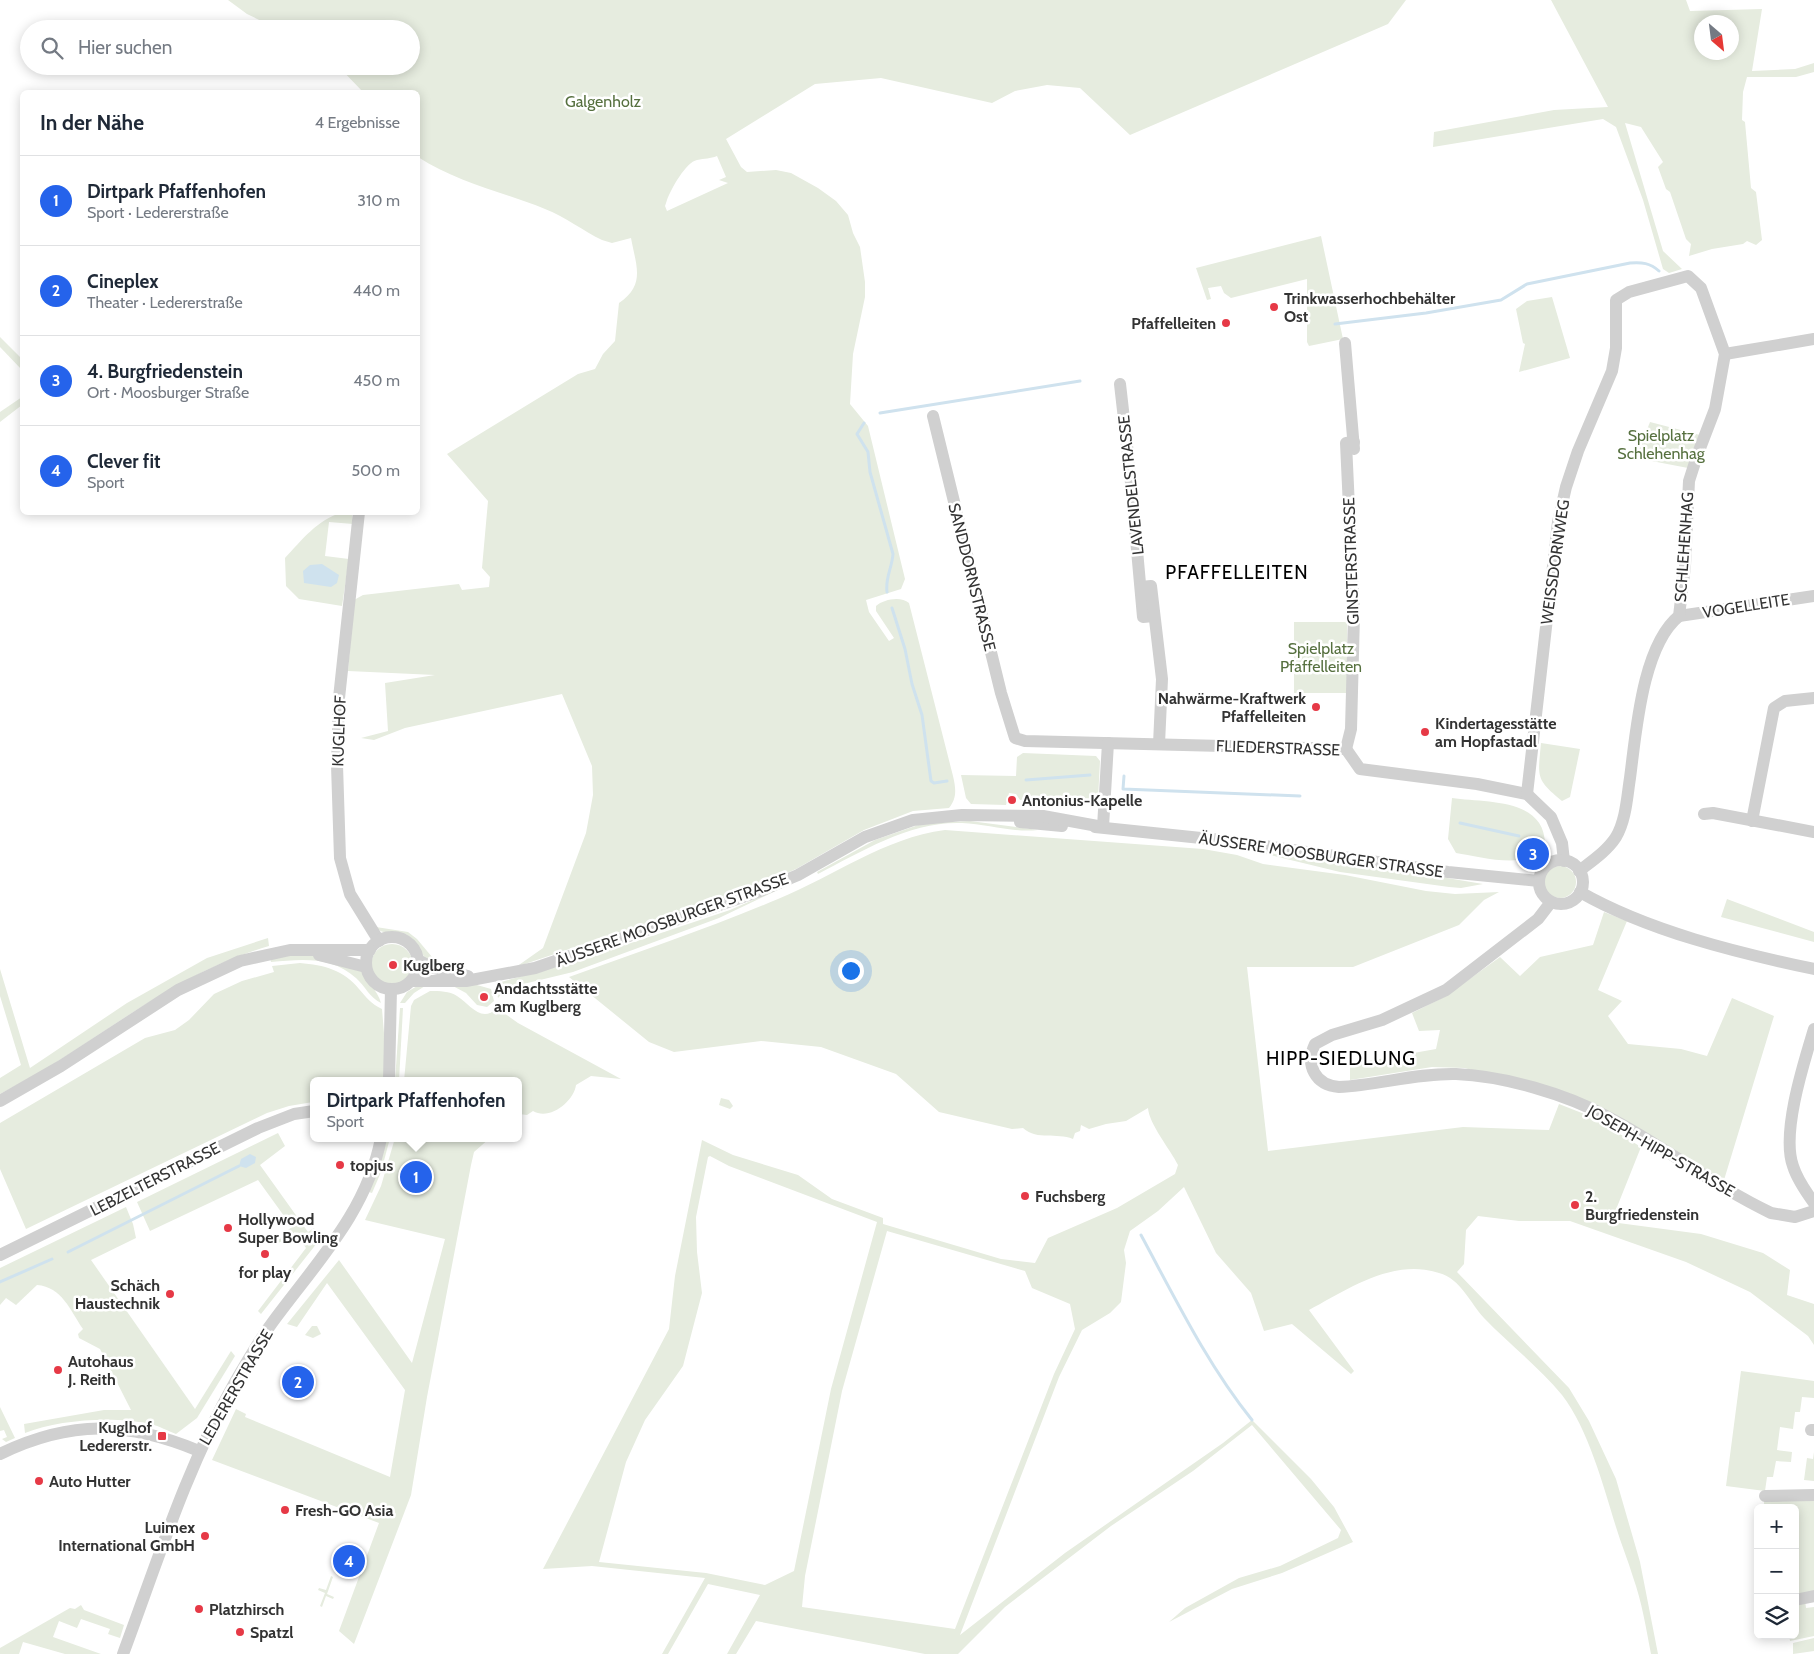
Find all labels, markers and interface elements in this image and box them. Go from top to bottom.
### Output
north arrow [1694,15,1739,60]
search box [20,20,420,75]
icon: search [38,34,66,62]
text: Hier suchen [78,36,172,59]
park label: Galgenholz [565,92,642,111]
text: In der Nähe [40,110,144,135]
text: 4 Ergebnisse [315,113,400,132]
text: Dirtpark Pfaffenhofen [87,180,266,203]
text: 1 [53,191,59,210]
text: 310 m [357,191,400,210]
text: Sport · Ledererstraße [87,203,229,222]
text: Cineplex [87,270,159,293]
text: 2 [52,281,60,300]
text: 440 m [353,281,400,300]
place label: Trinkwasserhochbehälter Ost [1284,289,1456,326]
text: Theater · Ledererstraße [87,293,243,312]
marker: Trinkwasserhochbehälter Ost [1268,301,1280,313]
place label: Pfaffelleiten [1131,314,1216,333]
marker: Pfaffelleiten [1220,317,1232,329]
text: 4. Burgfriedenstein [87,360,243,383]
text: 3 [52,371,60,390]
text: 450 m [353,371,400,390]
text: Ort · Moosburger Straße [87,383,249,402]
street label: LAVENDELSTRASSE [1114,414,1148,556]
park label: Spielplatz Schlehenhag [1617,426,1706,463]
text: Clever fit [87,450,161,473]
text: 4 [51,461,61,480]
text: 500 m [351,461,400,480]
text: Sport [87,473,124,492]
street label: SCHLEHENHAG [1671,491,1697,603]
street label: GINSTERSTRASSE [1339,497,1363,625]
street label: WEISSDORNWEG [1537,498,1573,626]
street label: SANDDORNSTRASSE [944,501,1000,653]
district label: PFAFFELLEITEN [1165,561,1309,584]
street label: VOGELLEITE [1701,590,1791,622]
park label: Spielplatz Pfaffelleiten [1280,639,1362,676]
place label: Nahwärme-Kraftwerk Pfaffelleiten [1158,689,1306,726]
street label: KUGLHOF [328,694,350,767]
marker: Nahwärme-Kraftwerk Pfaffelleiten [1310,701,1322,713]
place label: Kindertagesstätte am Hopfastadl [1435,714,1557,751]
marker: Kindertagesstätte am Hopfastadl [1419,726,1431,738]
street label: FLIEDERSTRASSE [1216,736,1341,760]
place label: Antonius-Kapelle [1022,791,1142,810]
marker: Antonius-Kapelle [1006,794,1018,806]
street label: ÄUSSERE MOOSBURGER STRASSE [1198,828,1444,882]
pin: 3 [1517,835,1549,873]
street label: ÄUSSERE MOOSBURGER STRASSE [553,869,791,971]
place label: Kuglberg [403,956,464,975]
your location [838,958,864,984]
marker: Kuglberg [387,959,399,971]
place label: Andachtsstätte am Kuglberg [494,979,598,1016]
marker: Andachtsstätte am Kuglberg [478,991,490,1003]
district label: HIPP-SIEDLUNG [1266,1047,1416,1070]
popup [310,1077,522,1142]
text: Dirtpark Pfaffenhofen [327,1089,505,1112]
street label: JOSEPH-HIPP-STRASSE [1583,1101,1738,1201]
text: Sport [327,1112,364,1131]
street label: LEBZELTERSTRASSE [87,1138,223,1220]
place label: topjus [350,1156,393,1175]
pin: 1 [400,1158,432,1196]
marker: topjus [334,1159,346,1171]
place label: Fuchsberg [1035,1187,1105,1206]
place label: 2. Burgfriedenstein [1585,1187,1699,1224]
marker: Fuchsberg [1019,1190,1031,1202]
marker: 2. Burgfriedenstein [1569,1199,1581,1211]
place label: Hollywood Super Bowling [238,1210,338,1247]
marker: Hollywood Super Bowling [222,1222,234,1234]
marker: for play [259,1248,271,1260]
place label: for play [239,1263,292,1282]
place label: Schäch Haustechnik [75,1276,160,1313]
marker: Schäch Haustechnik [164,1288,176,1300]
street label: LEDERERSTRASSE [195,1326,277,1448]
place label: Autohaus J. Reith [67,1352,134,1389]
pin: 2 [282,1363,314,1401]
marker: Autohaus J. Reith [52,1364,64,1376]
place label: Kuglhof Ledererstr. [79,1418,153,1455]
marker: Kuglhof Ledererstr. [156,1430,168,1442]
place label: Auto Hutter [49,1472,131,1491]
marker: Auto Hutter [33,1475,45,1487]
place label: Fresh-GO Asia [295,1501,393,1520]
marker: Fresh-GO Asia [279,1504,291,1516]
map controls [1754,1504,1799,1639]
button: + [1754,1504,1799,1549]
place label: Luimex International GmbH [58,1518,195,1555]
marker: Luimex International GmbH [199,1530,211,1542]
pin: 4 [333,1542,365,1580]
button: − [1754,1549,1799,1594]
button: layers [1754,1594,1799,1639]
place label: Platzhirsch [209,1600,284,1619]
marker: Platzhirsch [193,1603,205,1615]
place label: Spatzl [250,1623,293,1642]
marker: Spatzl [234,1626,246,1638]

